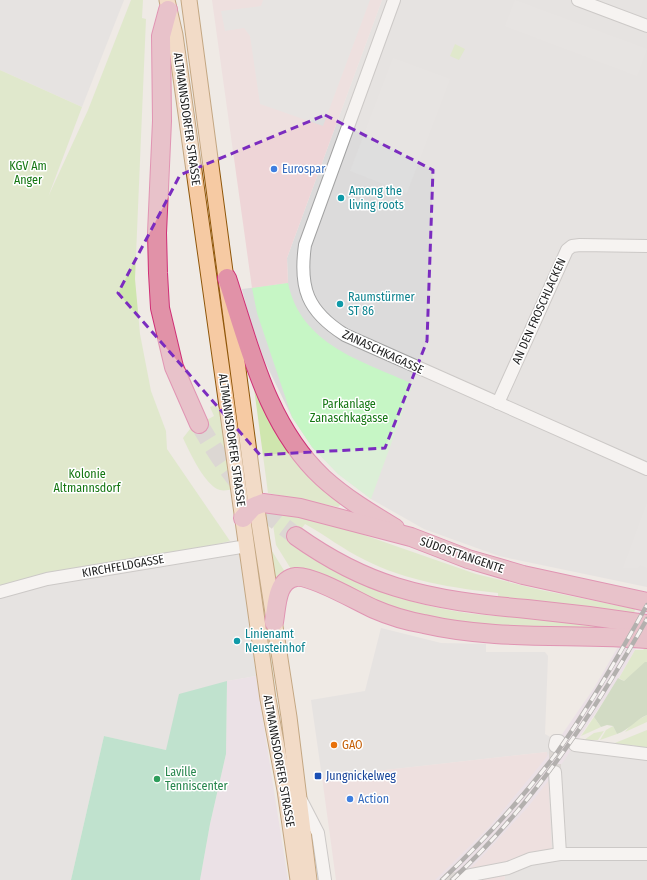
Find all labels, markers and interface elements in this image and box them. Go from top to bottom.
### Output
street label: ALTMANNSDORFER STRASSE [171,52,203,187]
park label: KGV Am Anger [9,159,47,187]
place label: Eurospar [282,162,326,176]
marker: Eurospar [269,164,279,174]
place label: Among the living roots [349,184,404,212]
marker: Among the living roots [336,193,346,203]
street label: AN DEN FROSCHLACKEN [509,256,569,366]
place label: Raumstürmer ST 86 [348,290,415,318]
marker: Raumstürmer ST 86 [335,299,345,309]
street label: ZANASCHKAGASSE [340,327,426,377]
street label: ALTMANNSDORFER STRASSE [216,373,248,508]
park label: Parkanlage Zanaschkagasse [310,397,388,425]
park label: Kolonie Altmannsdorf [54,467,122,495]
street label: SÜDOSTTANGENTE [418,532,507,576]
street label: KIRCHFELDGASSE [81,552,165,580]
place label: Linienamt Neusteinhof [245,627,306,655]
marker: Linienamt Neusteinhof [232,636,242,646]
street label: ALTMANNSDORFER STRASSE [260,694,298,829]
place label: GAO [342,738,363,752]
marker: GAO [329,740,339,750]
place label: Laville Tenniscenter [165,765,228,793]
place label: Jungnickelweg [326,769,396,783]
marker: Jungnickelweg [313,771,323,781]
marker: Laville Tenniscenter [152,774,162,784]
place label: Action [358,792,389,806]
marker: Action [345,794,355,804]

